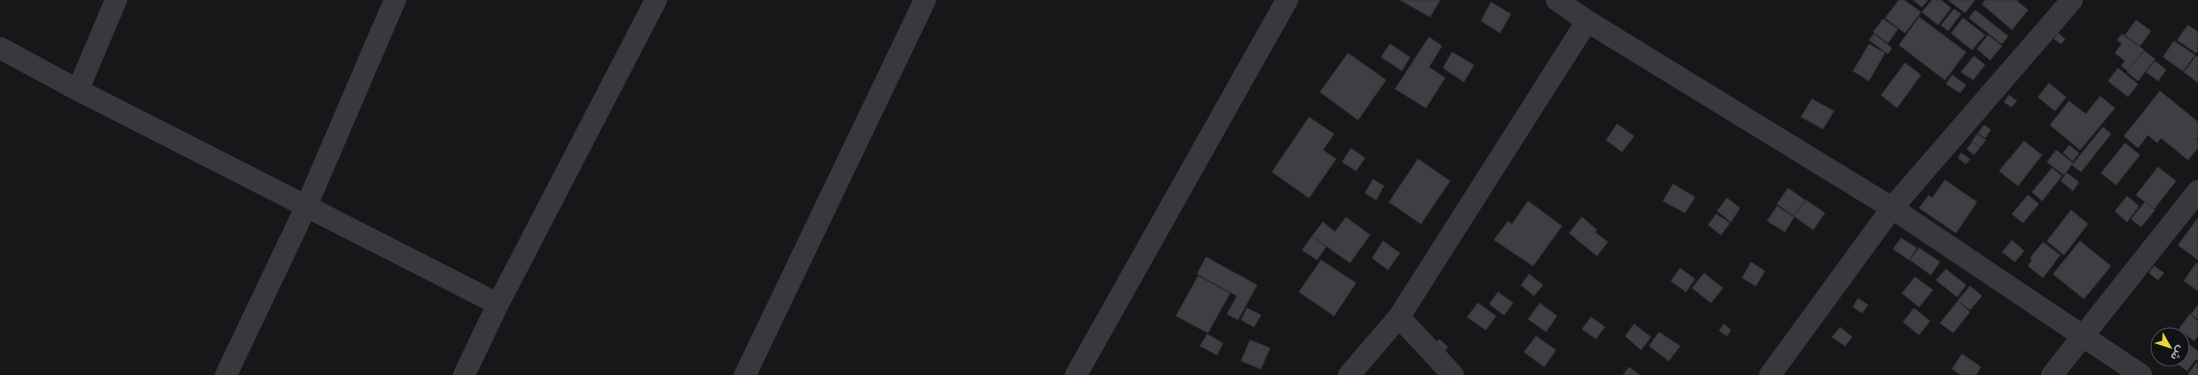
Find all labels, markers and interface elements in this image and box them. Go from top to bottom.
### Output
north arrow [2150,327,2190,367]
text: ش [2167,342,2189,364]

